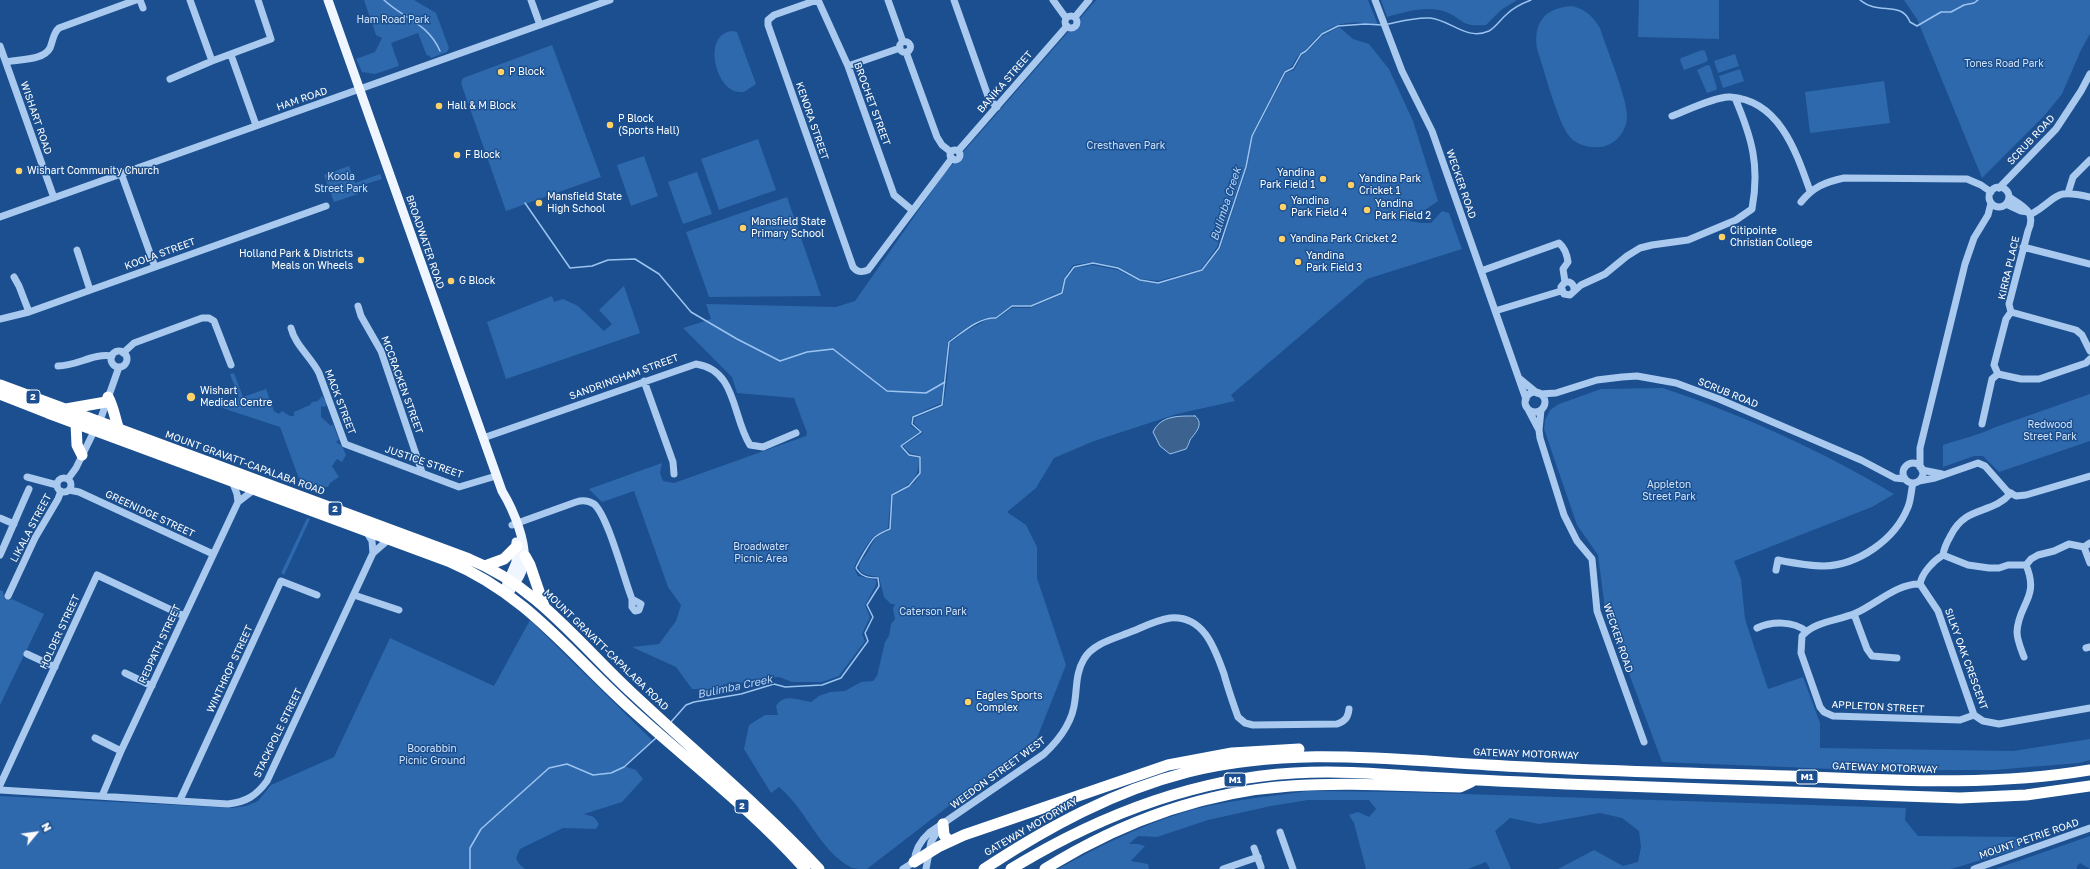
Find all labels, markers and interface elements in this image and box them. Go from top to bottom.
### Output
park label: Ham Road Park [356,14,430,26]
street label: BANIKA STREET [975,49,1035,115]
park label: Tones Road Park [1964,58,2044,70]
street label: BROCHET STREET [851,61,893,147]
place label: P Block [509,66,545,78]
marker: P Block [496,67,506,77]
street label: WISHART ROAD [18,80,54,156]
street label: KENORA STREET [793,80,831,162]
street label: HAM ROAD [275,85,329,113]
place label: Hall & M Block [447,100,516,112]
marker: Hall & M Block [434,101,444,111]
street label: SCRUB ROAD [2005,112,2057,168]
place label: P Block (Sports Hall) [618,113,680,136]
marker: P Block (Sports Hall) [605,120,615,130]
park label: Cresthaven Park [1087,140,1165,152]
street label: WECKER ROAD [1444,148,1478,220]
place label: F Block [465,149,500,161]
marker: F Block [452,150,462,160]
place label: Wishart Community Church [27,165,159,177]
marker: Wishart Community Church [14,166,24,176]
water label: Bulimba Creek [1208,166,1244,242]
place label: Yandina Park Field 1 [1260,167,1315,190]
park label: Koola Street Park [314,171,368,194]
place label: Yandina Park Cricket 1 [1359,173,1421,196]
marker: Yandina Park Field 1 [1318,174,1328,184]
marker: Yandina Park Cricket 1 [1346,180,1356,190]
place label: Mansfield State High School [547,191,622,214]
street label: BROADWATER ROAD [403,193,447,291]
place label: Yandina Park Field 4 [1291,195,1347,218]
marker: Mansfield State High School [534,198,544,208]
place label: Yandina Park Field 2 [1375,198,1431,222]
marker: Yandina Park Field 4 [1278,202,1288,212]
marker: Yandina Park Field 2 [1362,205,1372,215]
place label: Mansfield State Primary School [751,216,826,240]
marker: Mansfield State Primary School [738,223,748,233]
place label: Citipointe Christian College [1730,225,1813,248]
marker: Citipointe Christian College [1717,232,1727,242]
place label: Yandina Park Cricket 2 [1290,233,1397,245]
marker: Yandina Park Cricket 2 [1277,234,1287,244]
street label: KIRRA PLACE [1996,235,2022,301]
street label: KOOLA STREET [123,236,197,272]
place label: Holland Park & Districts Meals on Wheels [239,248,353,272]
place label: Yandina Park Field 3 [1306,250,1362,274]
marker: Holland Park & Districts Meals on Wheels [356,255,366,265]
marker: Yandina Park Field 3 [1293,257,1303,267]
place label: G Block [459,275,495,287]
marker: G Block [446,276,456,286]
street label: MCCRACKEN STREET [379,334,425,436]
street label: SANDRINGHAM STREET [568,352,680,402]
street label: MACK STREET [322,368,358,436]
street label: SCRUB ROAD [1696,375,1760,411]
place label: Wishart Medical Centre [200,385,272,408]
road number: 2 [26,390,40,404]
marker: Wishart Medical Centre [185,391,197,403]
park label: Redwood Street Park [2023,419,2077,442]
street label: MOUNT GRAVATT-CAPALABA ROAD [163,428,327,498]
street label: JUSTICE STREET [383,443,465,481]
park label: Appleton Street Park [1642,479,1696,502]
street label: GREENIDGE STREET [103,488,197,540]
street label: LIKALA STREET [8,492,54,564]
road number: 2 [328,502,342,516]
park label: Broadwater Picnic Area [733,541,789,564]
street label: MOUNT GRAVATT-CAPALABA ROAD [541,587,671,713]
street label: HOLDER STREET [37,593,83,671]
street label: WECKER ROAD [1601,602,1635,674]
street label: REDPATH STREET [136,603,184,685]
park label: Caterson Park [899,606,967,618]
street label: SILKY OAK CRESCENT [1942,607,1990,711]
street label: WINTHROP STREET [204,623,256,715]
water label: Bulimba Creek [696,673,774,701]
street label: STACKPOLE STREET [251,686,305,780]
place label: Eagles Sports Complex [976,690,1042,714]
marker: Eagles Sports Complex [963,697,973,707]
street label: APPLETON STREET [1831,699,1925,715]
street label: WEEDON STREET WEST [948,734,1048,812]
park label: Boorabbin Picnic Ground [399,743,465,766]
street label: GATEWAY MOTORWAY [1473,746,1579,762]
street label: GATEWAY MOTORWAY [1832,760,1938,776]
road number: M1 [1796,770,1818,784]
road number: M1 [1224,773,1246,787]
street label: GATEWAY MOTORWAY [982,795,1080,859]
road number: 2 [735,799,749,813]
north arrow [16,813,56,853]
street label: MOUNT PETRIE ROAD [1978,816,2080,862]
text: N [39,820,55,834]

